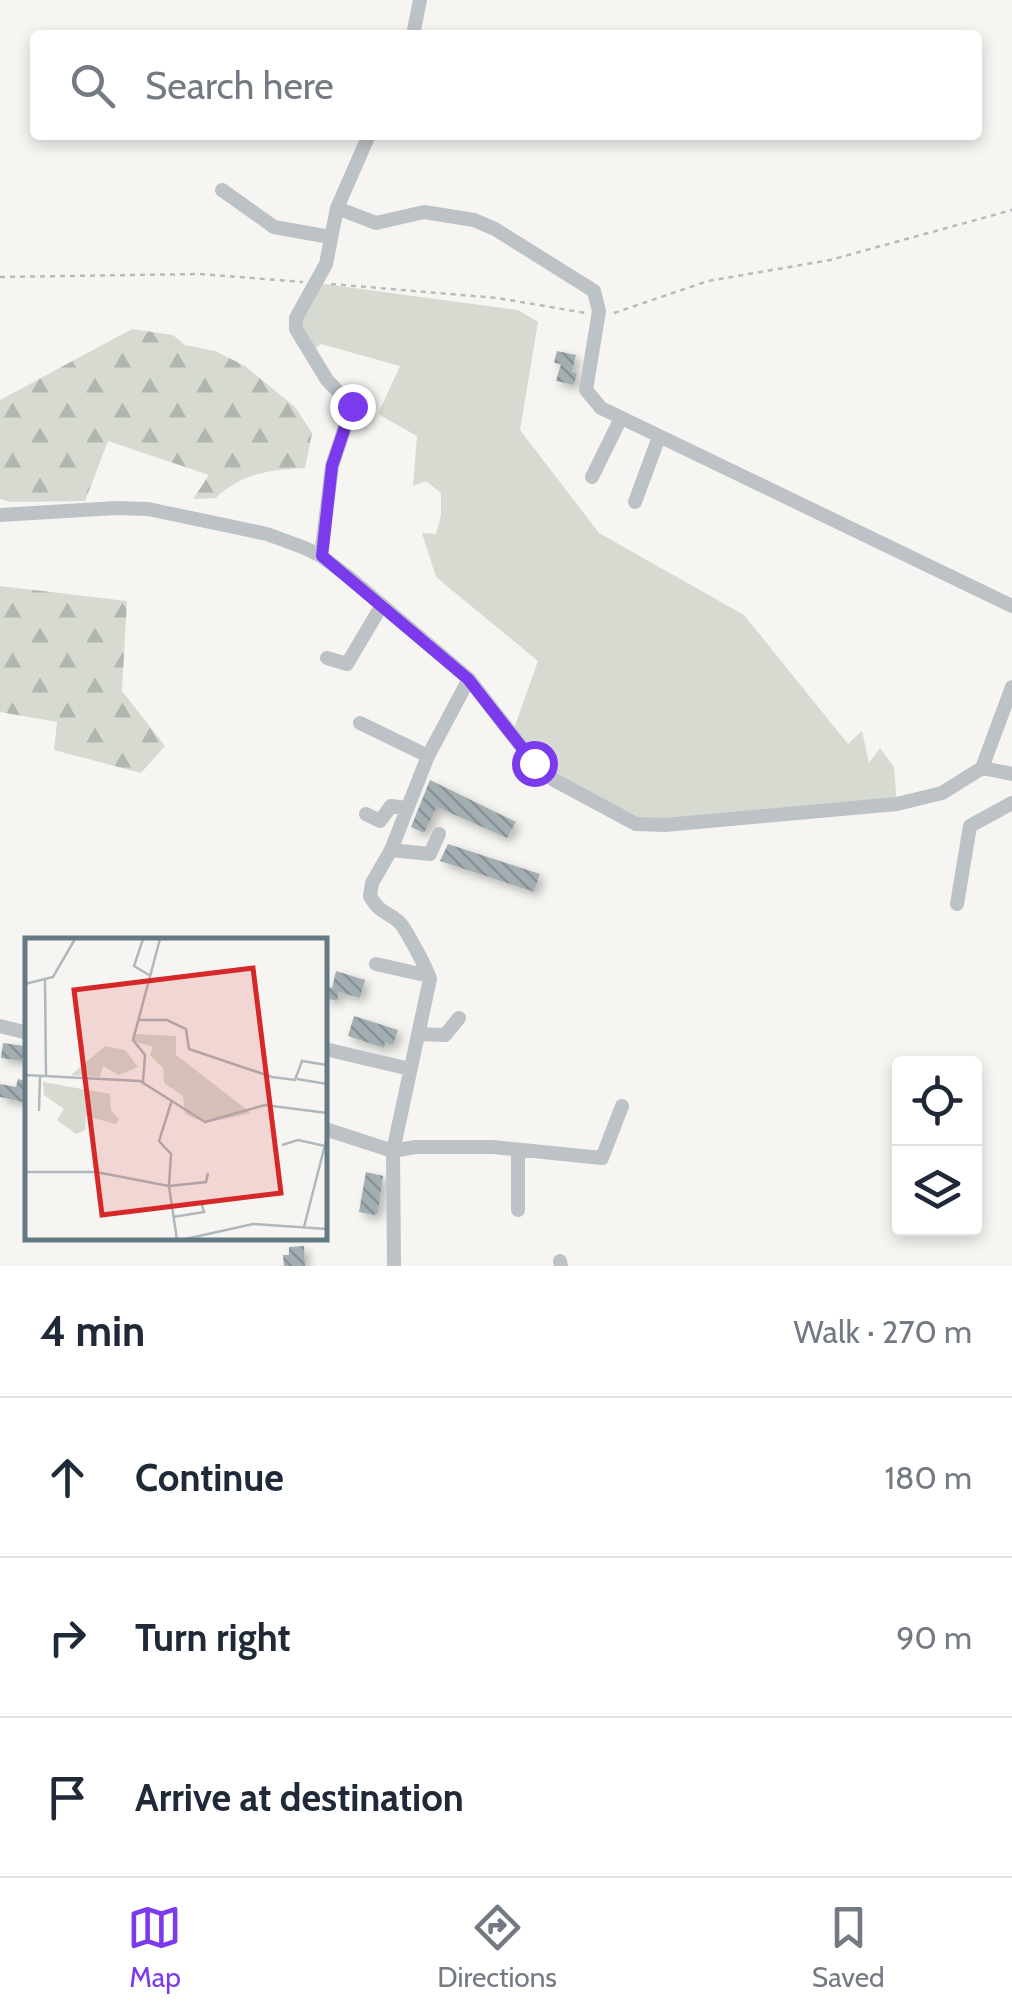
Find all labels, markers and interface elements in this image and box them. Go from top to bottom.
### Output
search box [30,30,982,140]
icon: search [65,58,120,113]
text: Search here [145,62,334,109]
route end [330,384,376,430]
route start [512,741,558,787]
inset map [25,938,328,1241]
map controls [892,1056,982,1236]
button: locate [892,1056,982,1146]
button: layers [892,1146,982,1236]
text: 4 min [40,1305,145,1357]
text: Walk · 270 m [794,1312,972,1351]
icon: ahead [40,1450,95,1505]
text: Continue [135,1454,284,1501]
text: 180 m [885,1458,972,1497]
icon: right [40,1610,95,1665]
text: Turn right [135,1614,291,1661]
text: 90 m [896,1618,972,1657]
icon: arrive [40,1770,95,1825]
text: Arrive at destination [135,1774,464,1821]
tab: Map [127,1900,182,1994]
tab: Directions [437,1900,557,1994]
tab: Saved [812,1900,885,1994]

